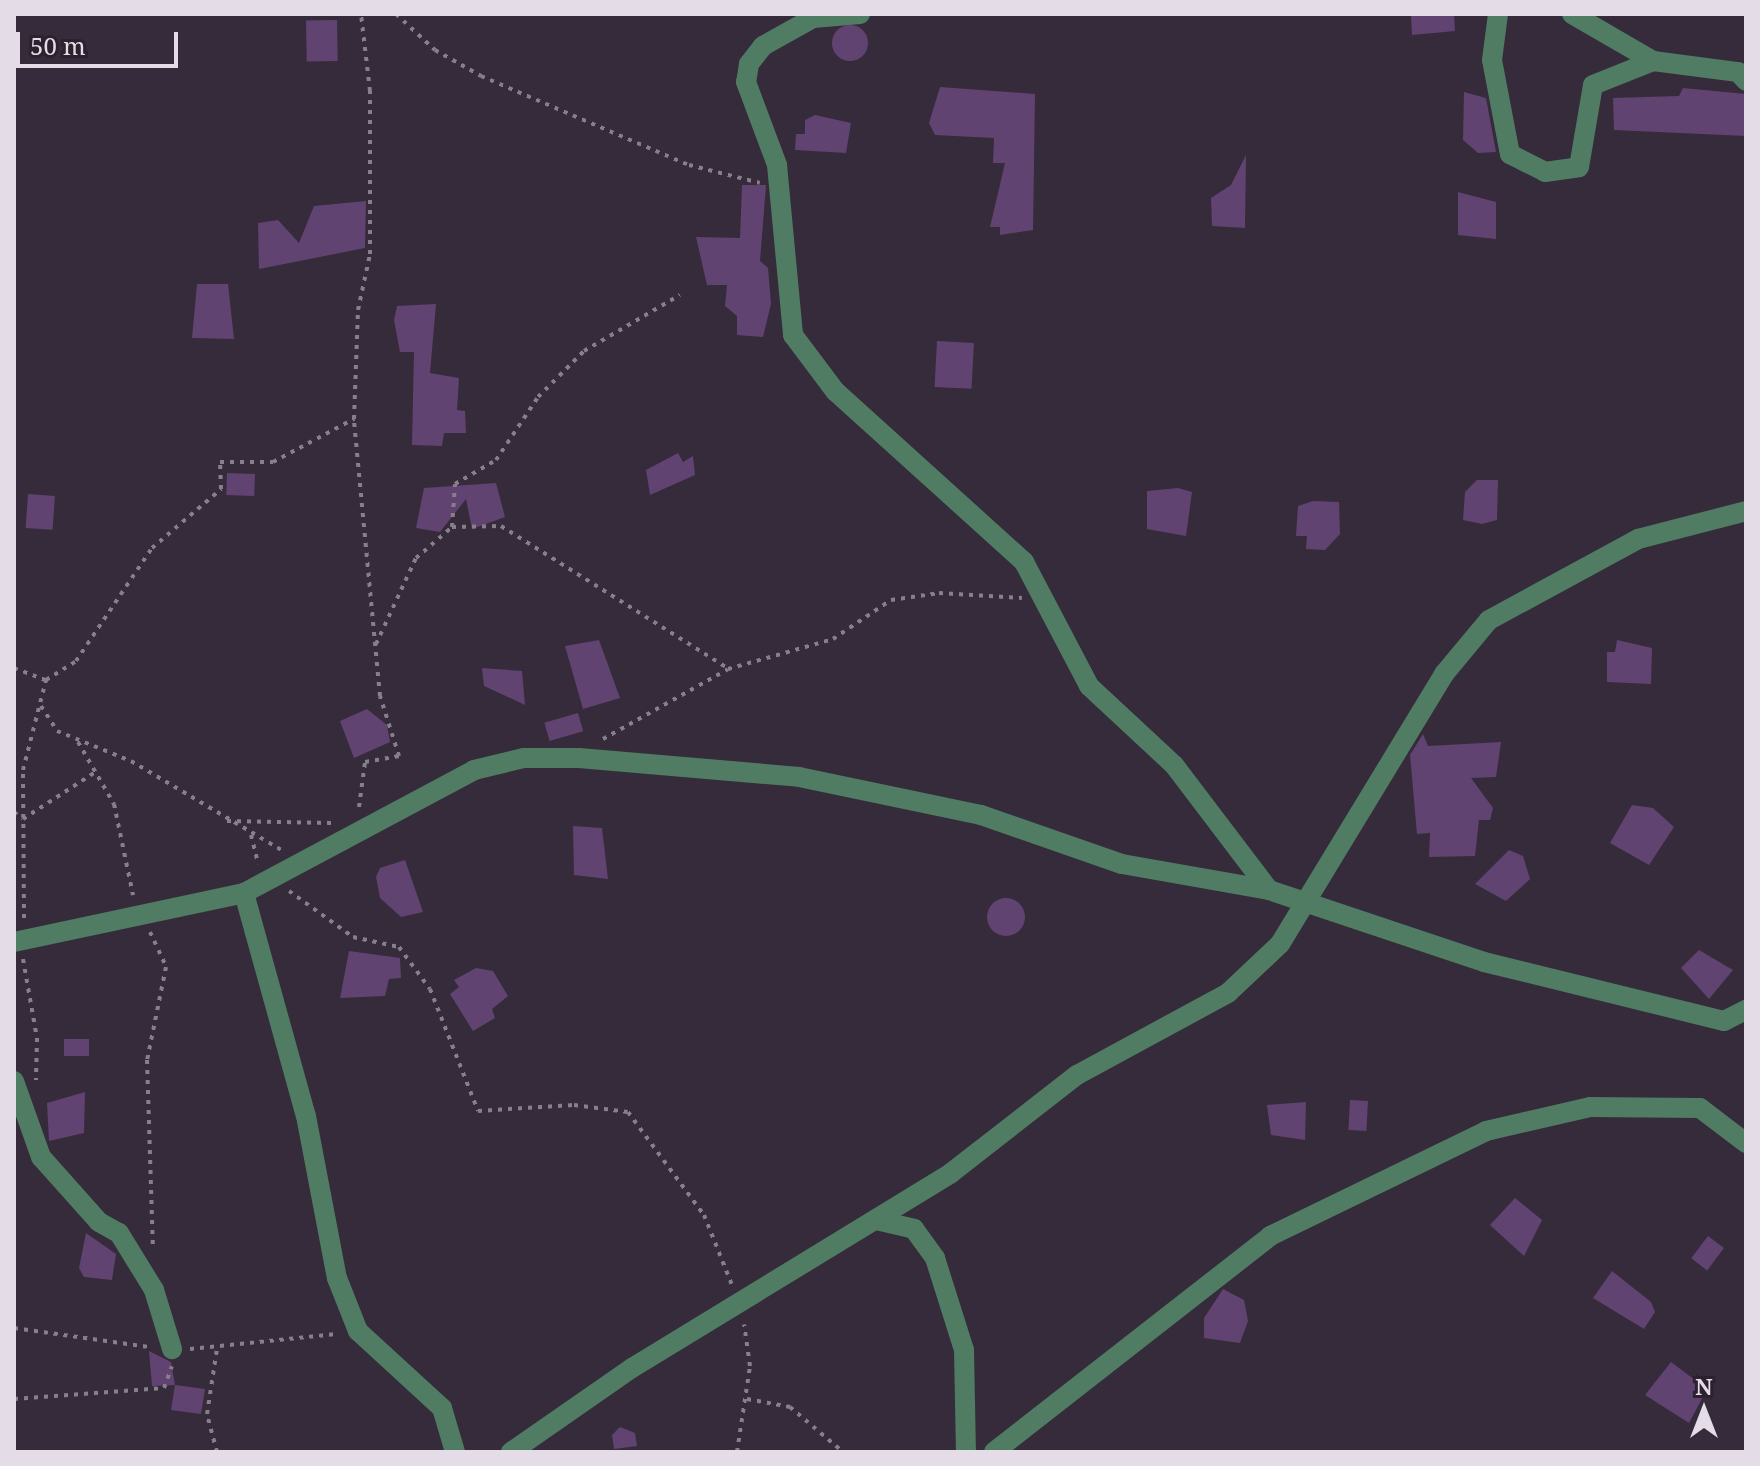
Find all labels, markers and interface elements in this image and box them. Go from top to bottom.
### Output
scale bar [20,16,182,66]
text: 50 m [30,29,86,62]
north arrow [1664,1370,1744,1450]
text: N [1695,1371,1713,1401]

